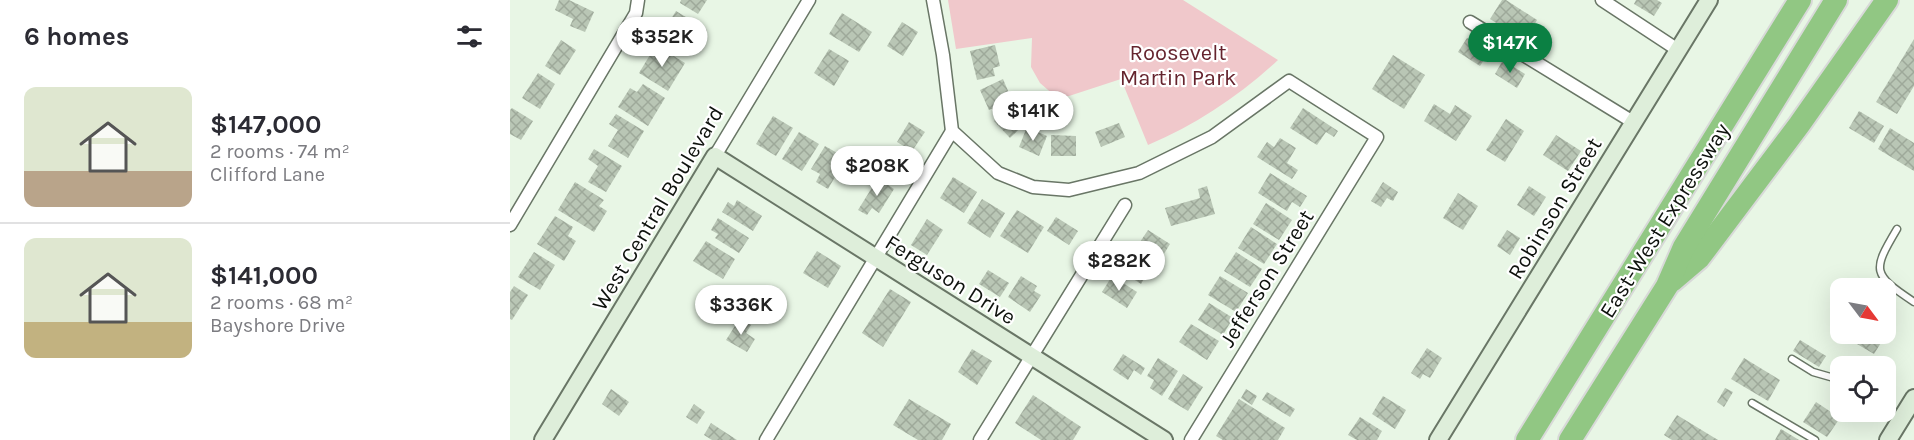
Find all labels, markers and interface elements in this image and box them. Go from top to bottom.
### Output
pin: $352K [620,17,704,68]
icon: filters [453,20,486,53]
text: 6 homes [24,21,129,52]
pin: $147K [1468,23,1552,74]
text: $352K [630,25,694,48]
text: $147K [1482,31,1538,54]
park label: Roosevelt Martin Park [1120,40,1236,91]
pin: $141K [991,91,1075,142]
text: $141K [1006,99,1060,122]
street label: West Central Boulevard [587,102,729,315]
text: $147,000 [210,109,322,140]
icon: home [72,111,144,183]
street label: East-West Expressway [1594,118,1735,323]
street label: Robinson Street [1502,133,1607,284]
text: 2 rooms · 74 m² [210,140,350,163]
pin: $208K [835,146,919,197]
text: $208K [845,154,909,177]
text: Clifford Lane [210,163,325,186]
street label: Jefferson Street [1214,205,1319,352]
street label: Ferguson Drive [880,229,1021,330]
pin: $282K [1077,241,1161,292]
text: $282K [1087,249,1151,272]
text: $141,000 [210,260,318,291]
icon: home [72,262,144,334]
north arrow [1830,278,1896,344]
map controls [1830,278,1896,422]
pin: $336K [699,285,783,336]
text: 2 rooms · 68 m² [210,291,353,314]
text: $336K [709,293,773,316]
text: Bayshore Drive [210,314,345,337]
button: locate [1830,356,1896,422]

